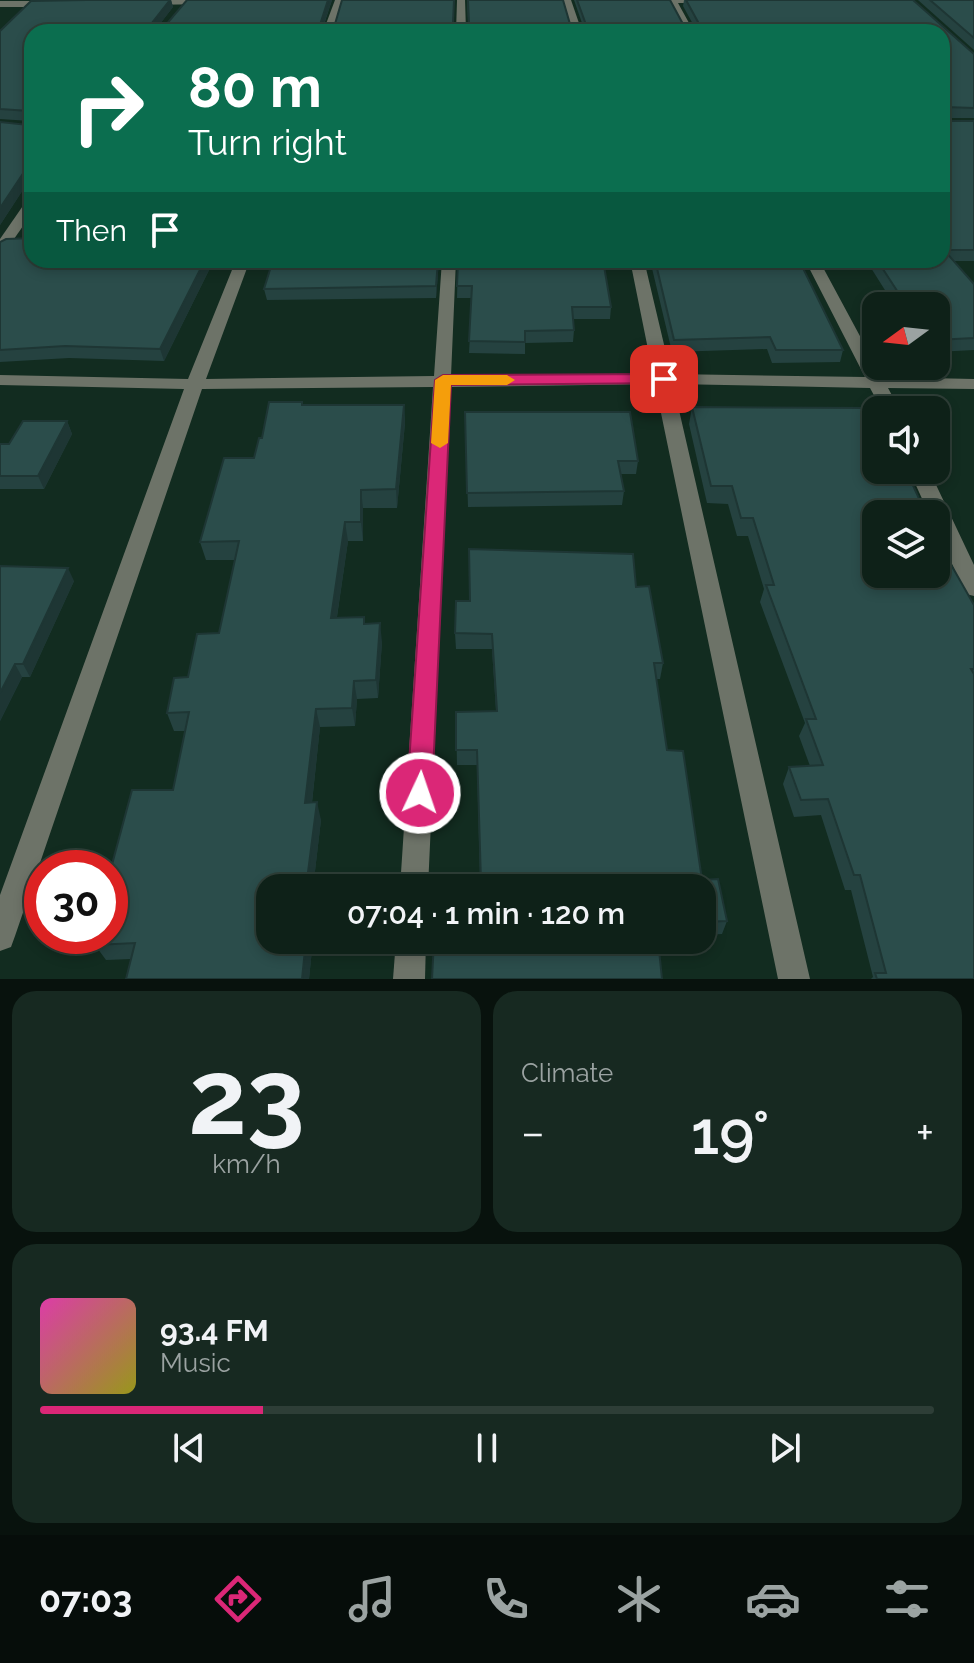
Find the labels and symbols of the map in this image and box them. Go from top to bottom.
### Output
north arrow [862,292,950,380]
pin [630,345,698,413]
position arrow [378,751,462,835]
speed limit sign: 30 [24,850,128,954]

